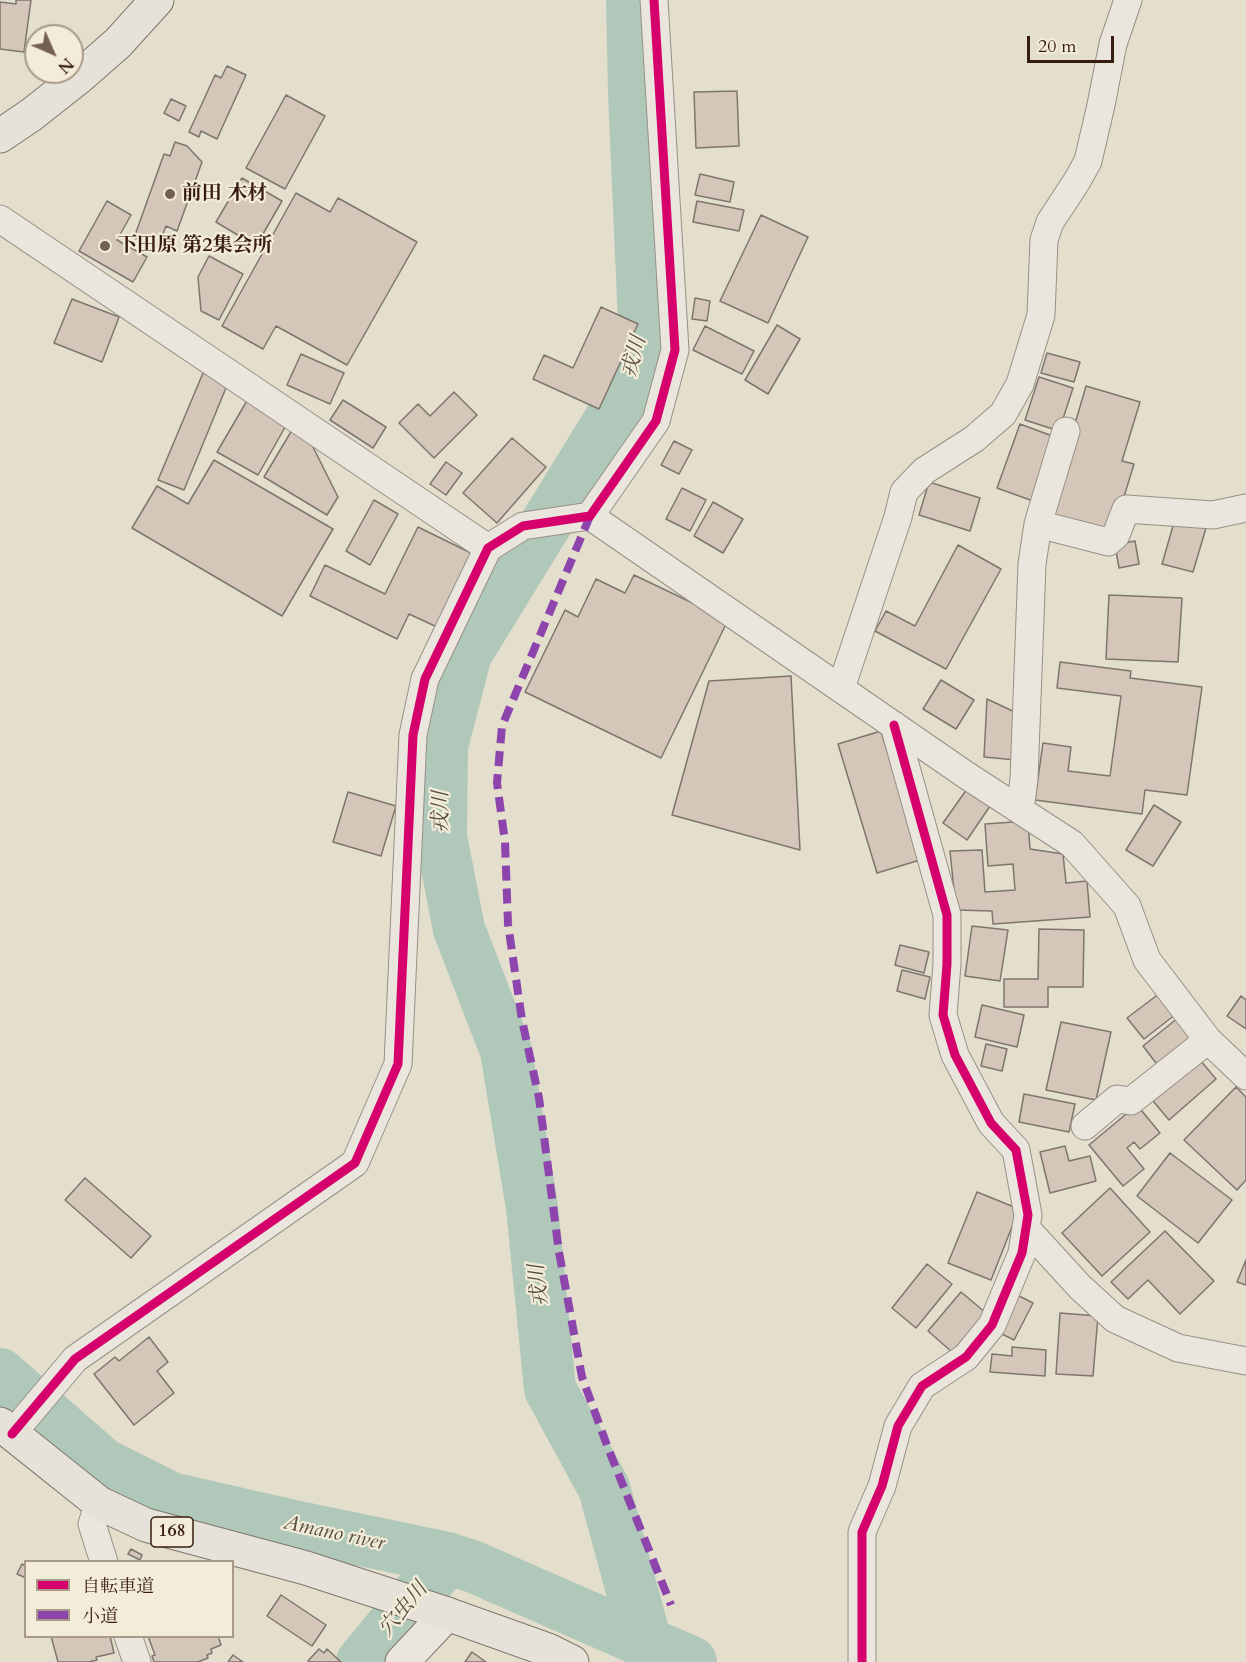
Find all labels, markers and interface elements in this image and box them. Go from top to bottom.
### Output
north arrow [24,24,84,84]
scale bar [1030,24,1117,62]
text: 20 m [1038,34,1077,59]
text: N [53,53,78,78]
place label: 前田 木材 [182,182,267,206]
marker: 前田 木材 [163,187,177,201]
place label: 下田原 第2集会所 [117,234,273,258]
marker: 下田原 第2集会所 [98,239,112,253]
water label: 戎川 [617,333,653,381]
water label: 戎川 [429,791,455,833]
water label: 戎川 [525,1263,555,1307]
water label: Amano river [281,1511,387,1557]
road number: 168 [151,1517,193,1547]
legend [24,1560,234,1638]
text: 自転車道 [82,1574,154,1599]
water label: 穴虫川 [374,1578,434,1642]
text: 小道 [82,1604,118,1629]

